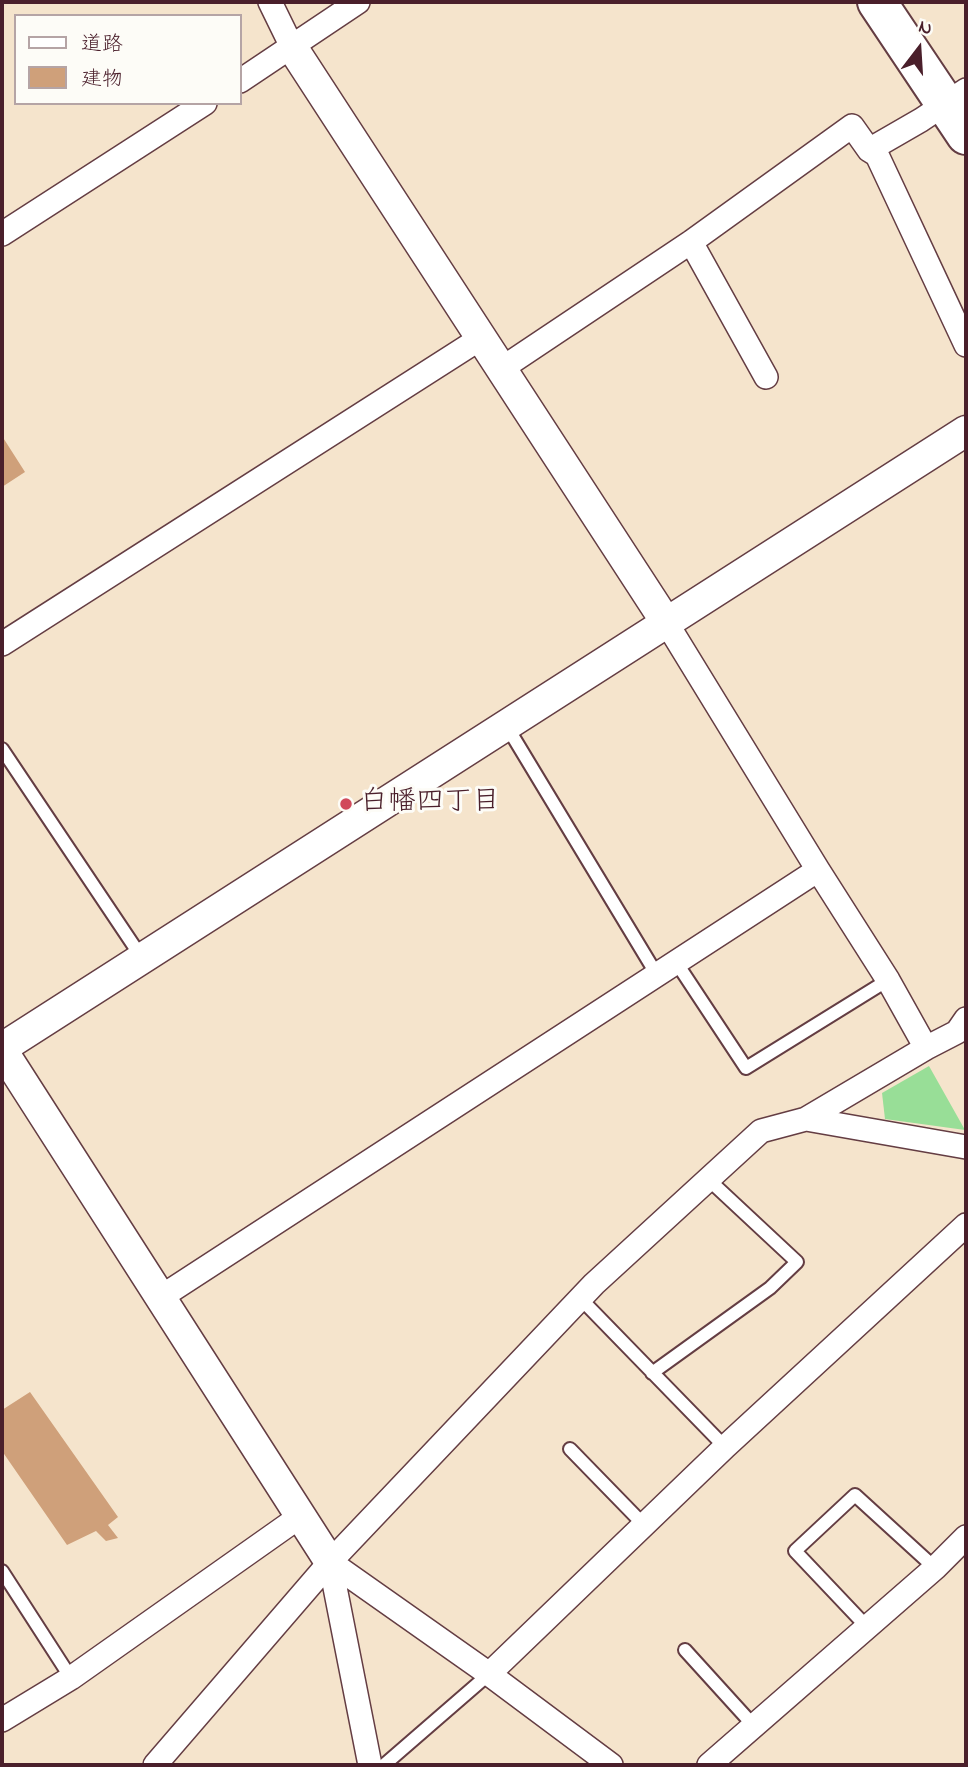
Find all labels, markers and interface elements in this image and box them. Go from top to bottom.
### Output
legend [14,14,242,105]
north arrow [884,14,954,84]
text: N [915,14,935,43]
text: 道路 [81,30,123,60]
text: 建物 [81,65,123,95]
place label: 白幡四丁目 [360,787,500,821]
marker: 白幡四丁目 [338,796,354,812]

